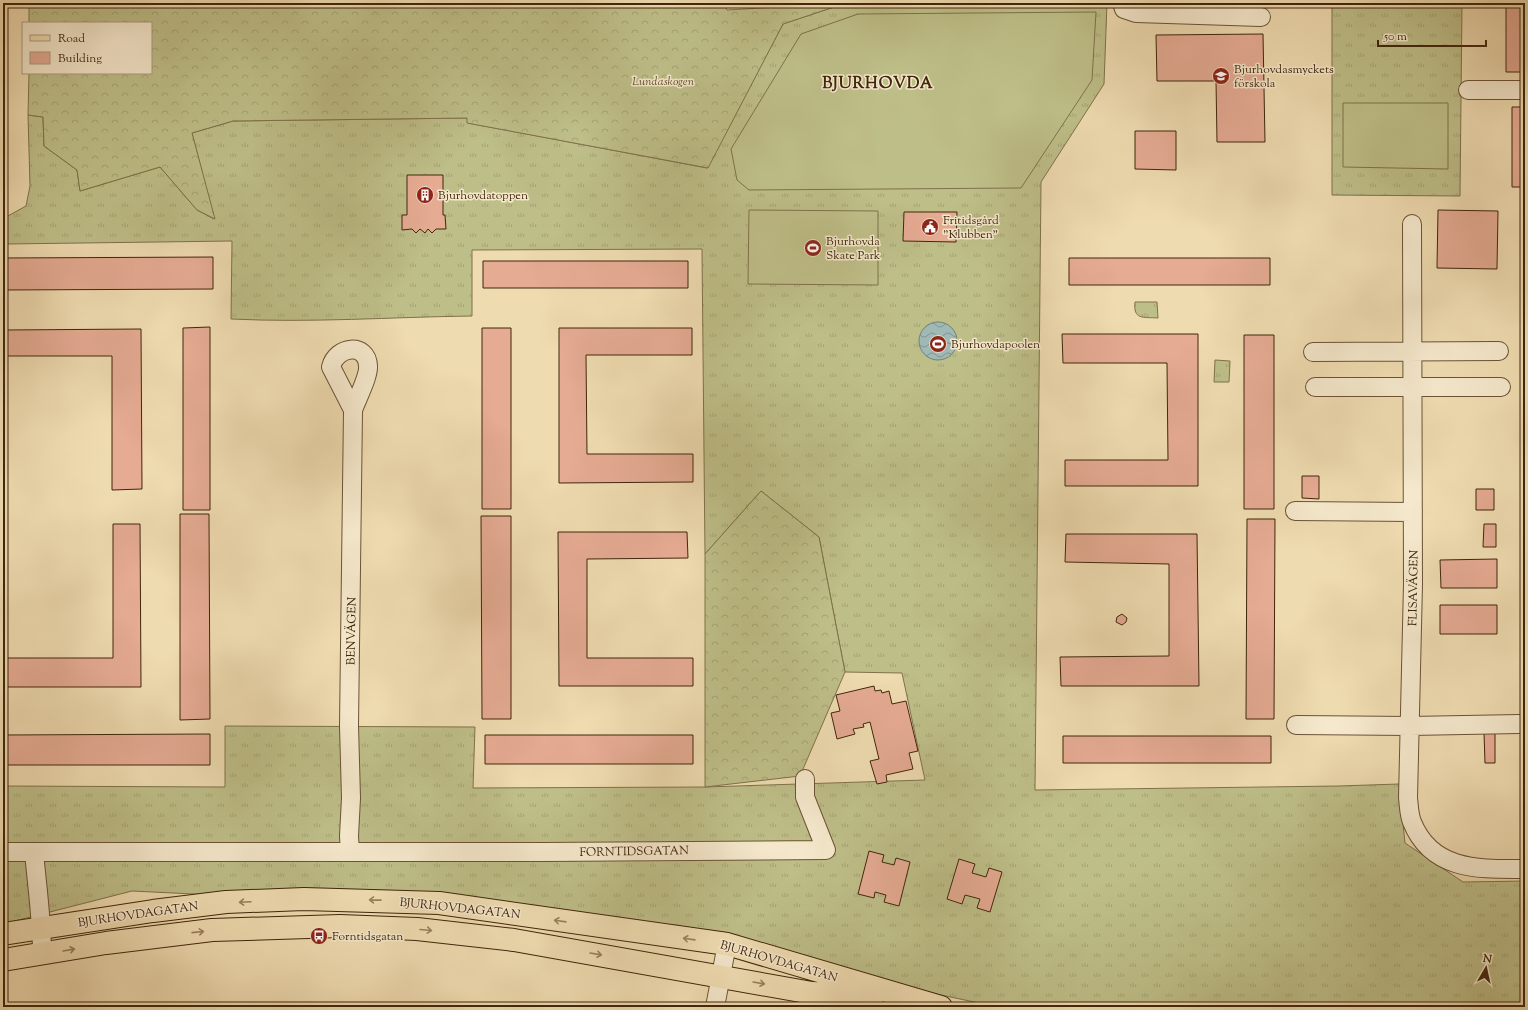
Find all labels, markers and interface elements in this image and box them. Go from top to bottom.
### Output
legend [22,22,152,74]
scale bar [1378,22,1486,48]
text: 50 m [1383,28,1407,46]
text: Road [58,30,85,48]
text: Building [58,50,102,68]
place label: Bjurhovdasmyckets förskola [1234,61,1334,93]
school or university icon: Bjurhovdasmyckets förskola [1211,66,1231,86]
park label: Lundaskogen [632,73,695,91]
district label: BJURHOVDA [822,73,934,96]
building icon: Bjurhovdatoppen [415,185,435,205]
place label: Bjurhovdatoppen [438,187,528,205]
place label: Fritidsgård "Klubben" [943,212,999,244]
public building icon: Fritidsgård "Klubben" [920,217,940,237]
place label: Bjurhovda Skate Park [826,233,881,265]
sports icon: Bjurhovda Skate Park [803,238,823,258]
sports icon: Bjurhovdapoolen [928,334,948,354]
place label: Bjurhovdapoolen [951,336,1040,354]
street label: FLISAVÄGEN [1404,549,1424,626]
street label: BENVÄGEN [342,596,362,665]
street label: FORNTIDSGATAN [579,842,689,862]
street label: BJURHOVDAGATAN [399,894,522,924]
one-way arrow [369,896,382,904]
street label: BJURHOVDAGATAN [77,898,200,932]
one-way arrow [239,898,252,905]
one-way arrow [554,917,567,925]
bus stop icon: Forntidsgatan [309,926,329,946]
one-way arrow [419,926,432,934]
one-way arrow [191,928,204,935]
place label: Forntidsgatan [332,928,403,946]
one-way arrow [683,935,696,943]
street label: BJURHOVDAGATAN [718,937,840,987]
one-way arrow [62,945,75,953]
north arrow [1466,948,1506,988]
text: N [1481,950,1493,968]
one-way arrow [589,951,602,959]
one-way arrow [752,979,765,987]

